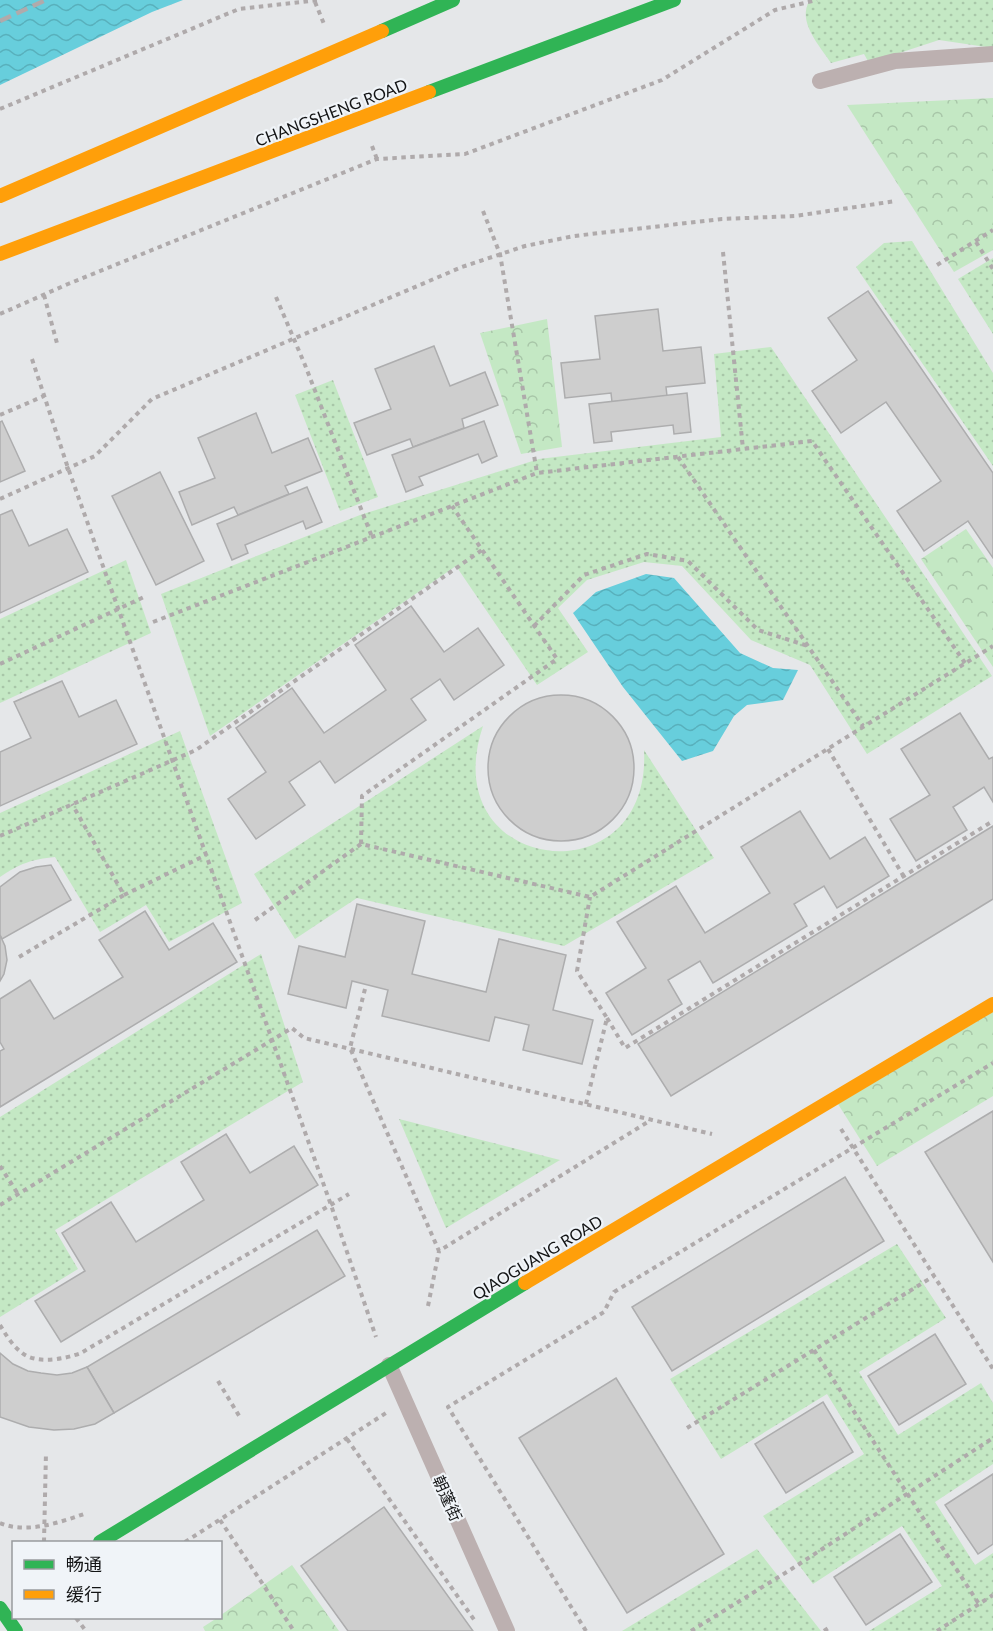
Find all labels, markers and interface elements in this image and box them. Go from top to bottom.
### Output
street label: CHANGSHENG ROAD [252,74,410,150]
street label: QIAOGUANG ROAD [469,1211,605,1303]
street label: 朝蓬街 [430,1472,466,1524]
legend [12,1541,222,1619]
text: 畅通 [66,1553,102,1575]
text: 缓行 [66,1583,102,1605]

